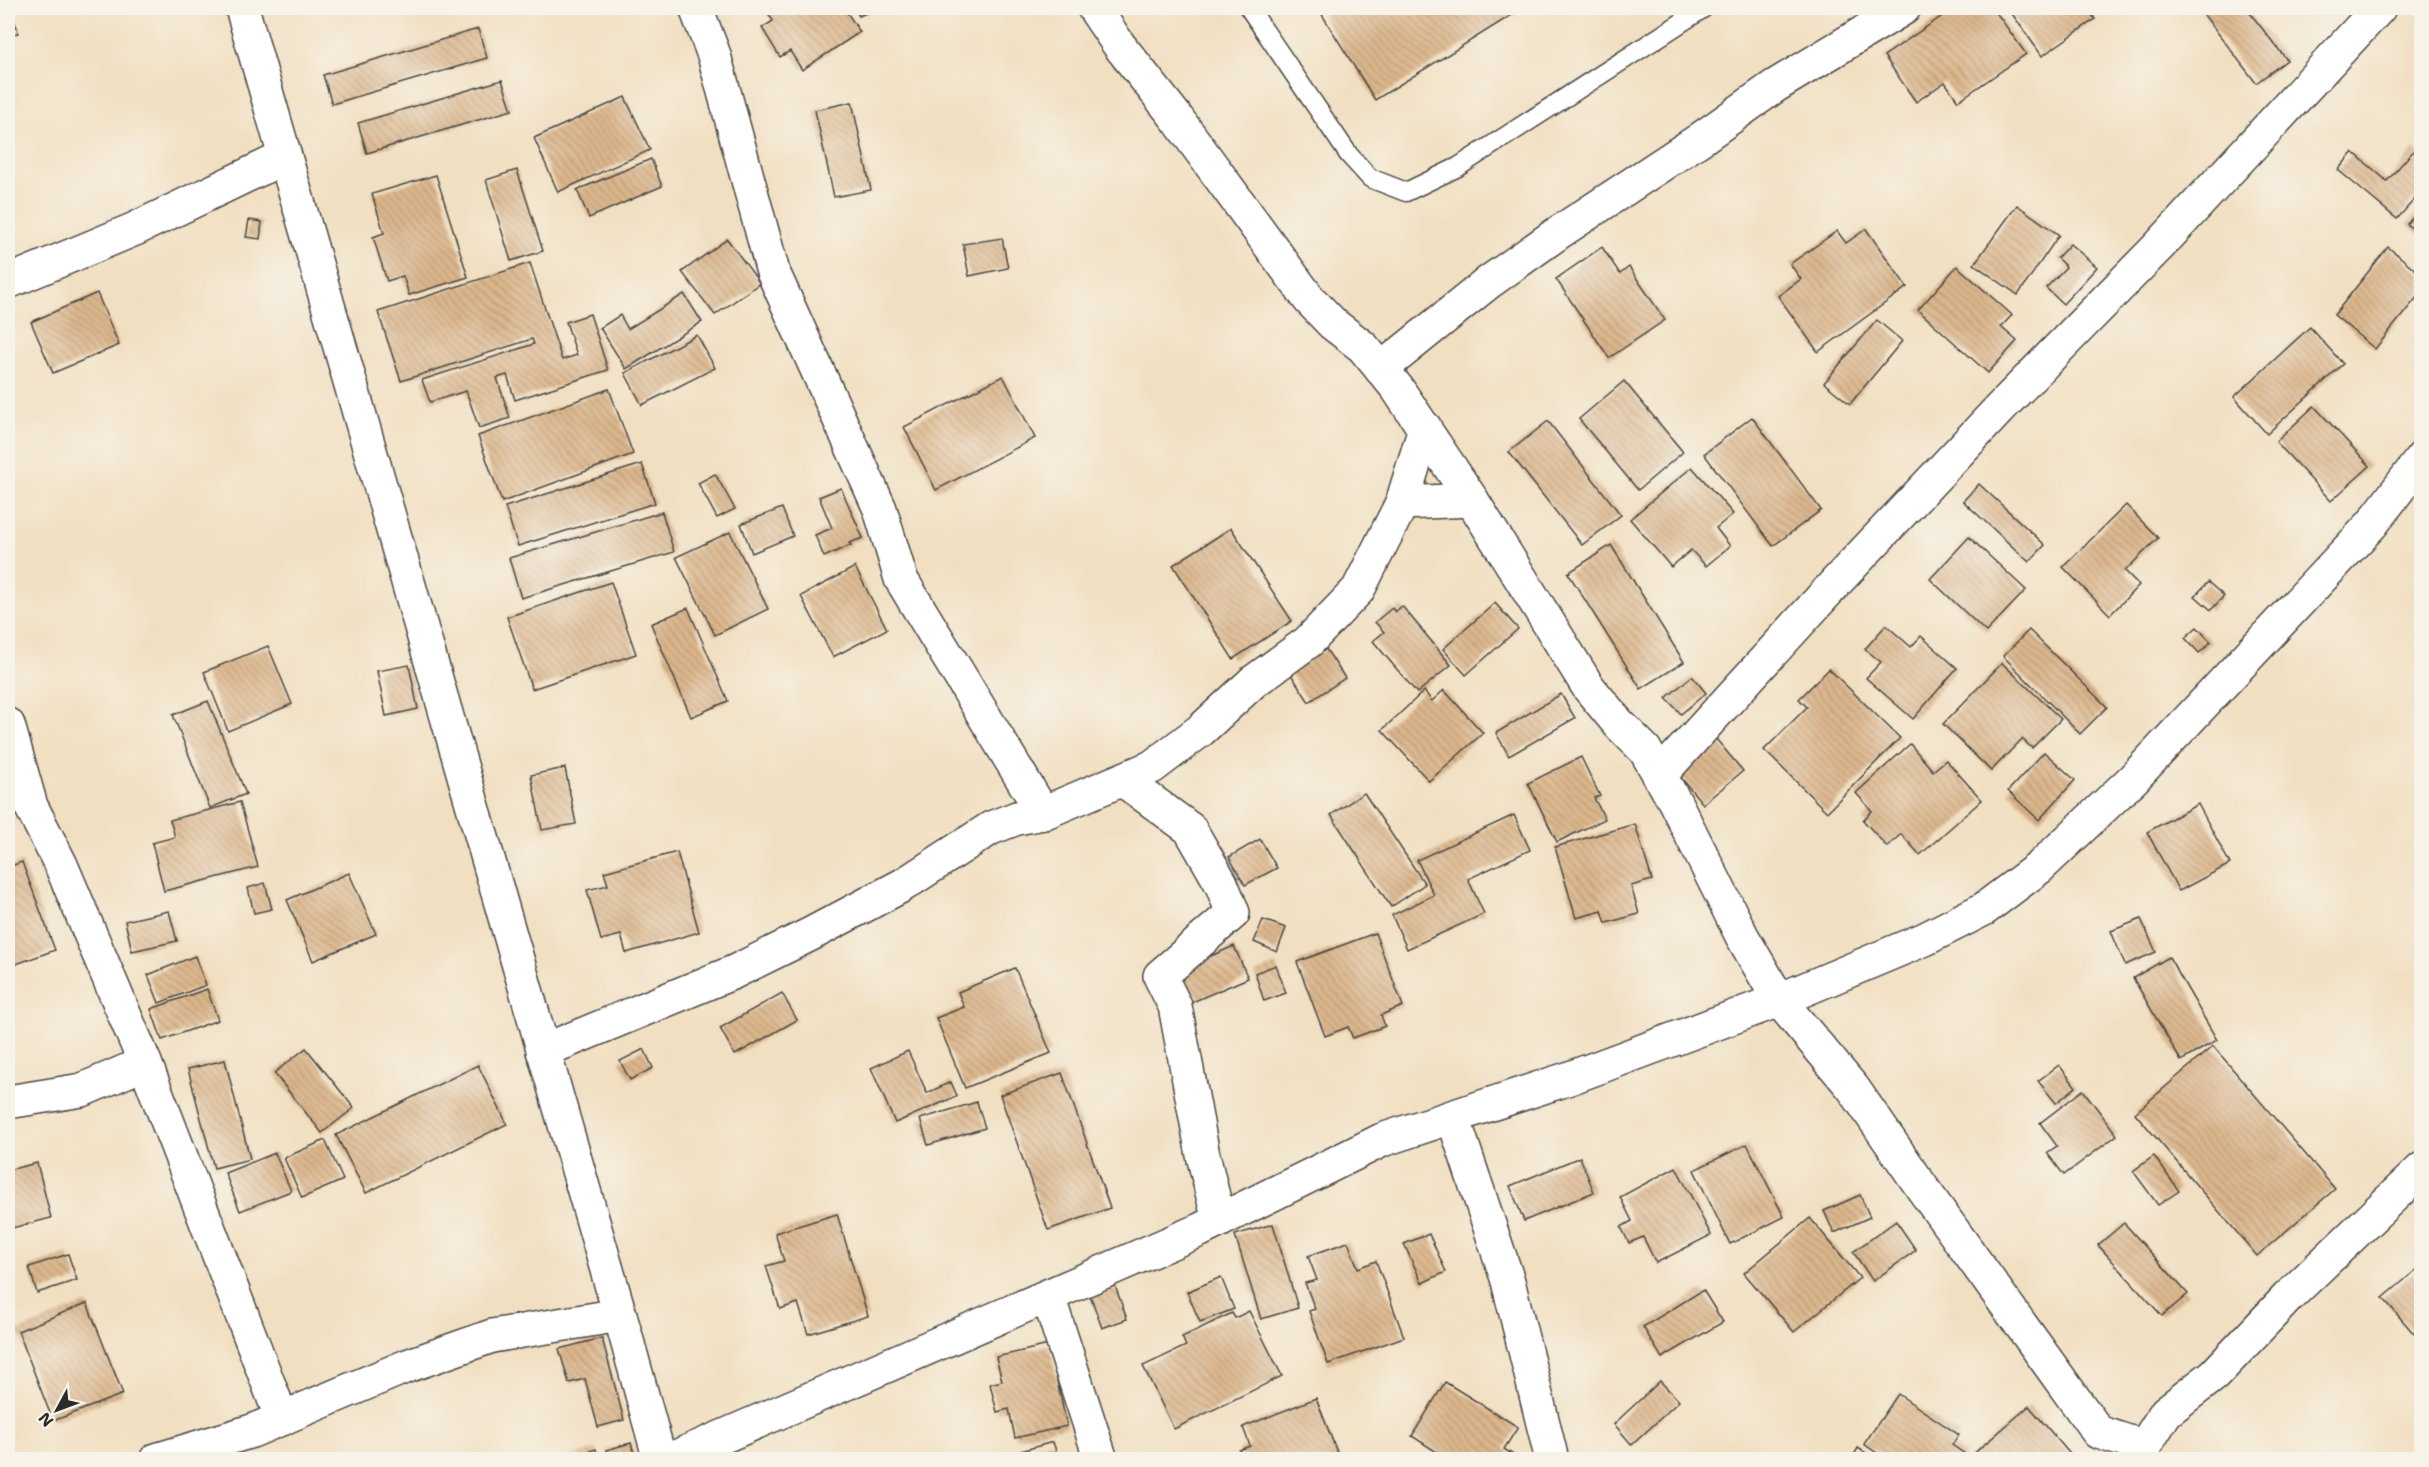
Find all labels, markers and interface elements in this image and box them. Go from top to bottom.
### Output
north arrow [27,1380,87,1440]
text: N [34,1408,58,1431]

